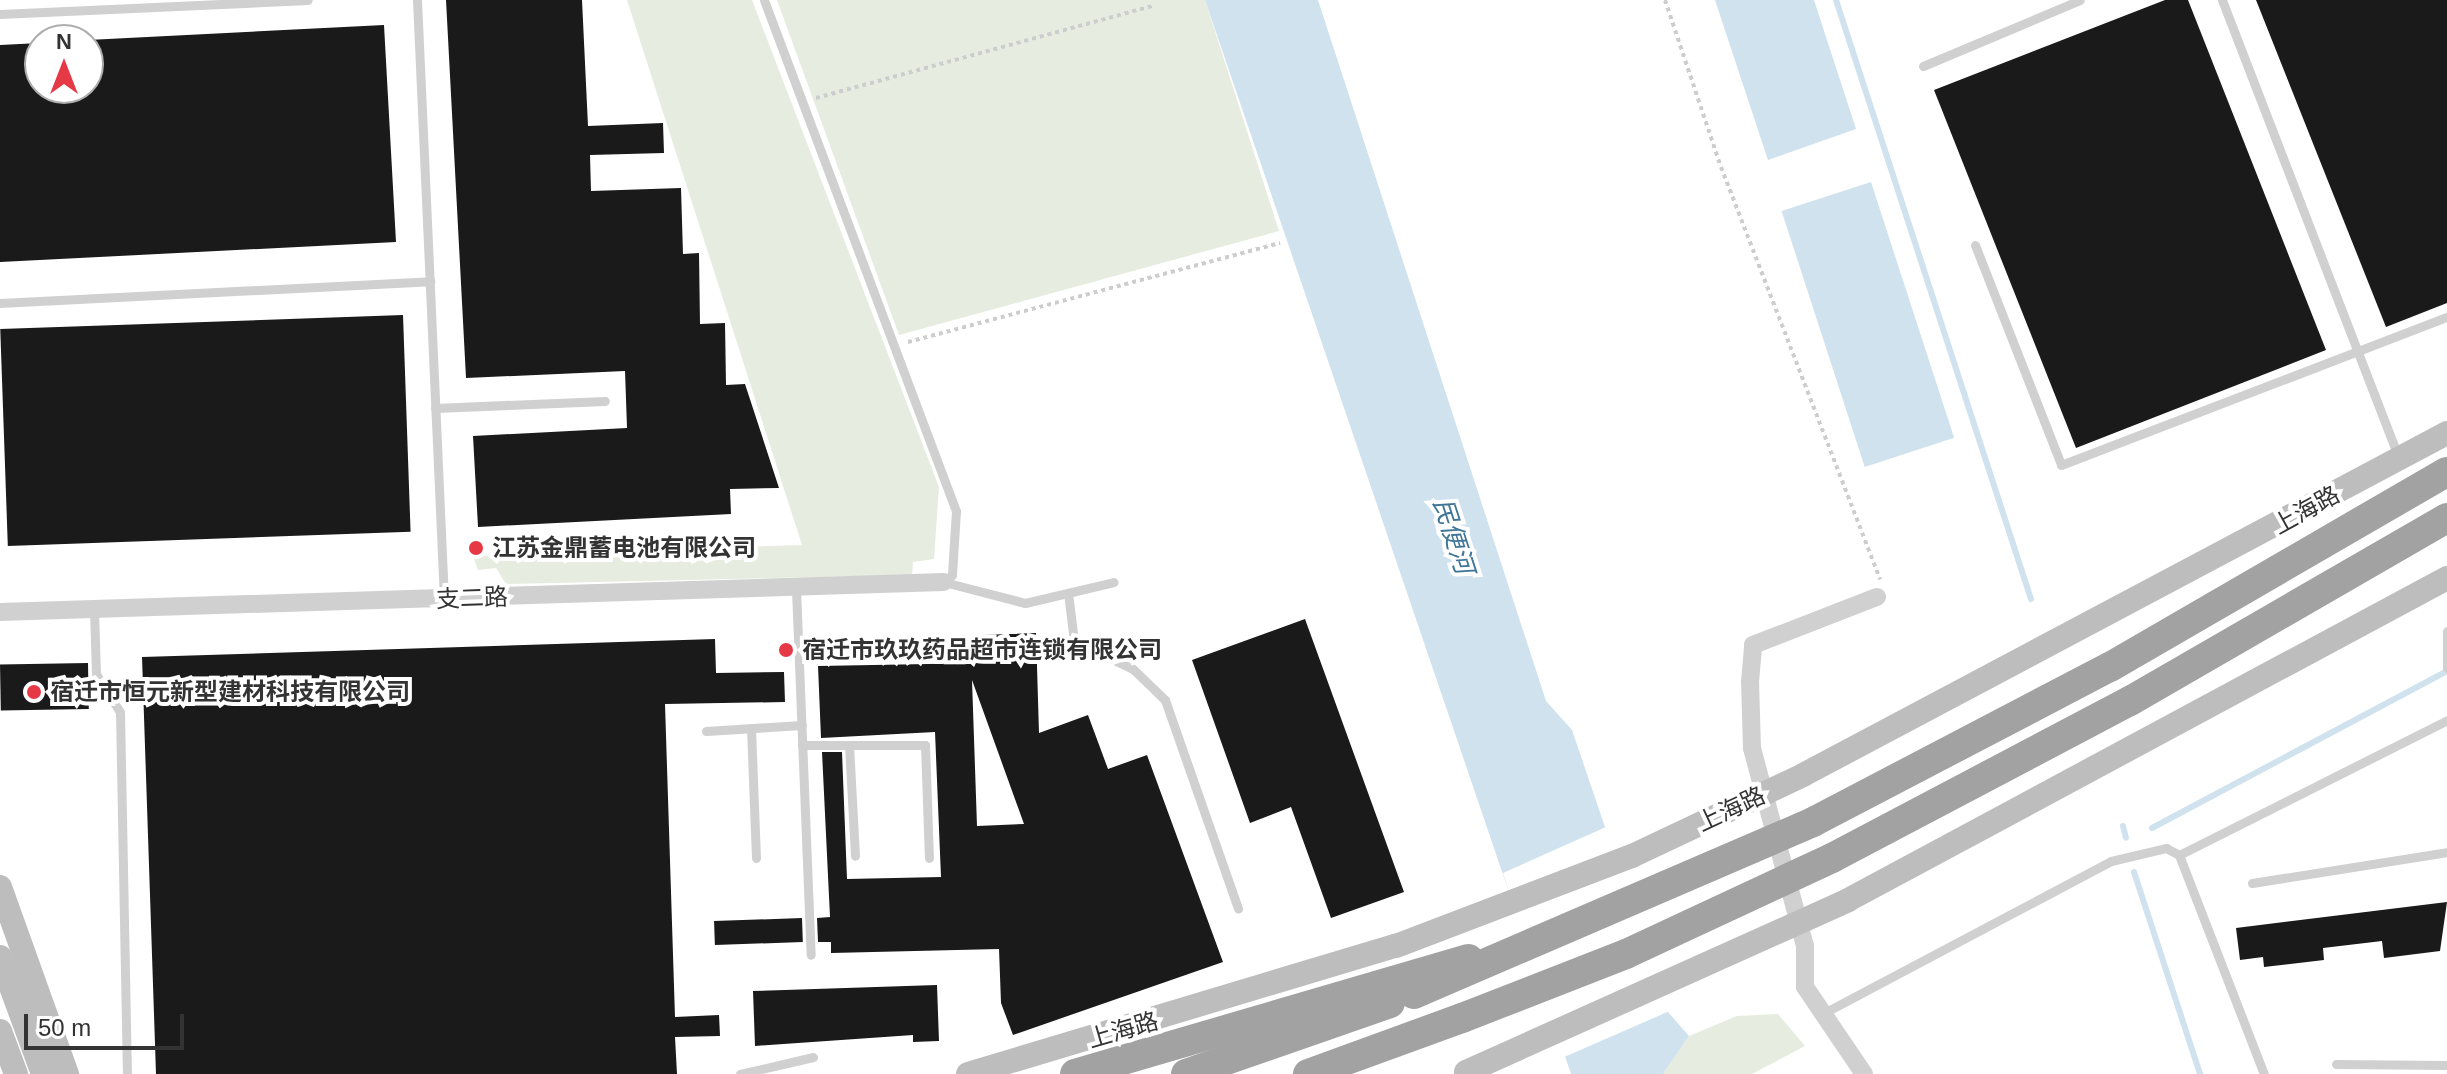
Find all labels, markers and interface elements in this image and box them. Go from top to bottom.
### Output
north arrow [24,24,104,104]
text: N [56,29,72,54]
street label: 上海路 [2268,480,2344,540]
water label: 民便河 [1426,494,1480,578]
place label: 江苏金鼎蓄电池有限公司 [492,534,756,562]
marker: 江苏金鼎蓄电池有限公司 [467,539,485,557]
street label: 支二路 [436,582,508,614]
place label: 宿迁市玖玖药品超市连锁有限公司 [802,636,1162,664]
marker: 宿迁市玖玖药品超市连锁有限公司 [777,641,795,659]
place label: 宿迁市恒元新型建材科技有限公司 [50,678,410,706]
marker: 宿迁市恒元新型建材科技有限公司 [25,683,43,701]
street label: 上海路 [1692,781,1770,837]
scale bar [28,998,188,1048]
street label: 上海路 [1084,1006,1162,1054]
text: 50 m [38,1014,91,1041]

